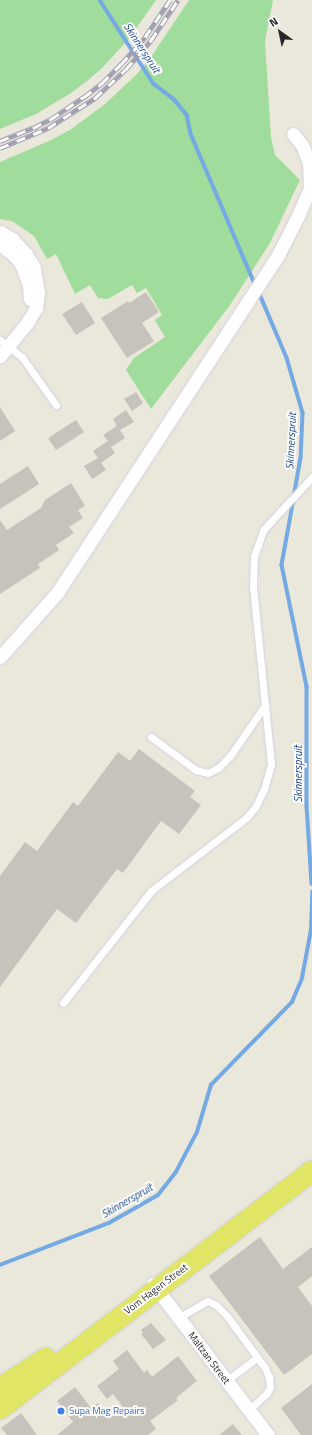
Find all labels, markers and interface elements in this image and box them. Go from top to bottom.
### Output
north arrow [260,12,300,52]
text: N [266,13,281,31]
water label: Skinnerspruit [121,20,163,76]
water label: Skinnerspruit [283,412,299,470]
water label: Skinnerspruit [291,745,305,803]
water label: Skinnerspruit [99,1181,155,1221]
street label: Vom Hagen Street [122,1261,190,1317]
street label: Maltzan Street [186,1330,232,1386]
place label: Supa Mag Repairs [69,1405,145,1417]
marker: Supa Mag Repairs [56,1406,66,1416]

